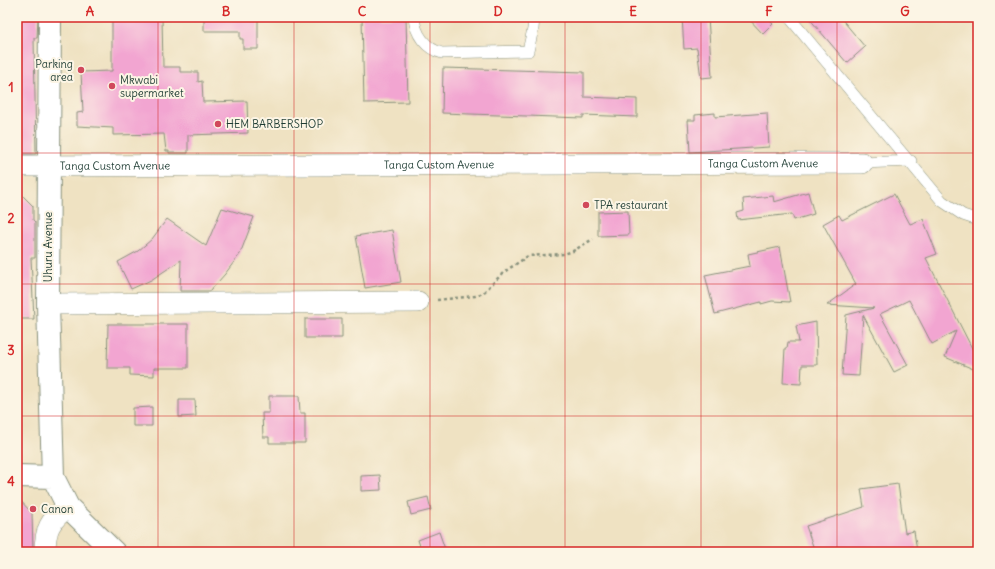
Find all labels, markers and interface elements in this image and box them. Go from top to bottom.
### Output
text: A [86,3,95,20]
text: B [222,3,231,20]
text: C [358,3,367,20]
text: D [493,3,503,20]
text: E [629,3,637,20]
text: F [765,3,773,20]
text: G [900,3,910,20]
place label: Parking area [35,57,73,84]
marker: Parking area [76,65,86,75]
place label: Mkwabi supermarket [120,73,184,100]
text: 1 [8,79,14,96]
marker: Mkwabi supermarket [107,81,117,91]
place label: HEM BARBERSHOP [226,117,323,131]
marker: HEM BARBERSHOP [213,119,223,129]
street label: Tanga Custom Avenue [708,156,818,171]
street label: Tanga Custom Avenue [384,157,494,172]
street label: Tanga Custom Avenue [60,158,170,173]
place label: TPA restaurant [594,198,668,212]
marker: TPA restaurant [581,200,591,210]
text: 2 [7,210,15,227]
street label: Uhuru Avenue [41,212,55,282]
text: 3 [7,342,15,359]
text: 4 [7,473,15,490]
place label: Canon [41,502,73,516]
marker: Canon [28,504,38,514]

